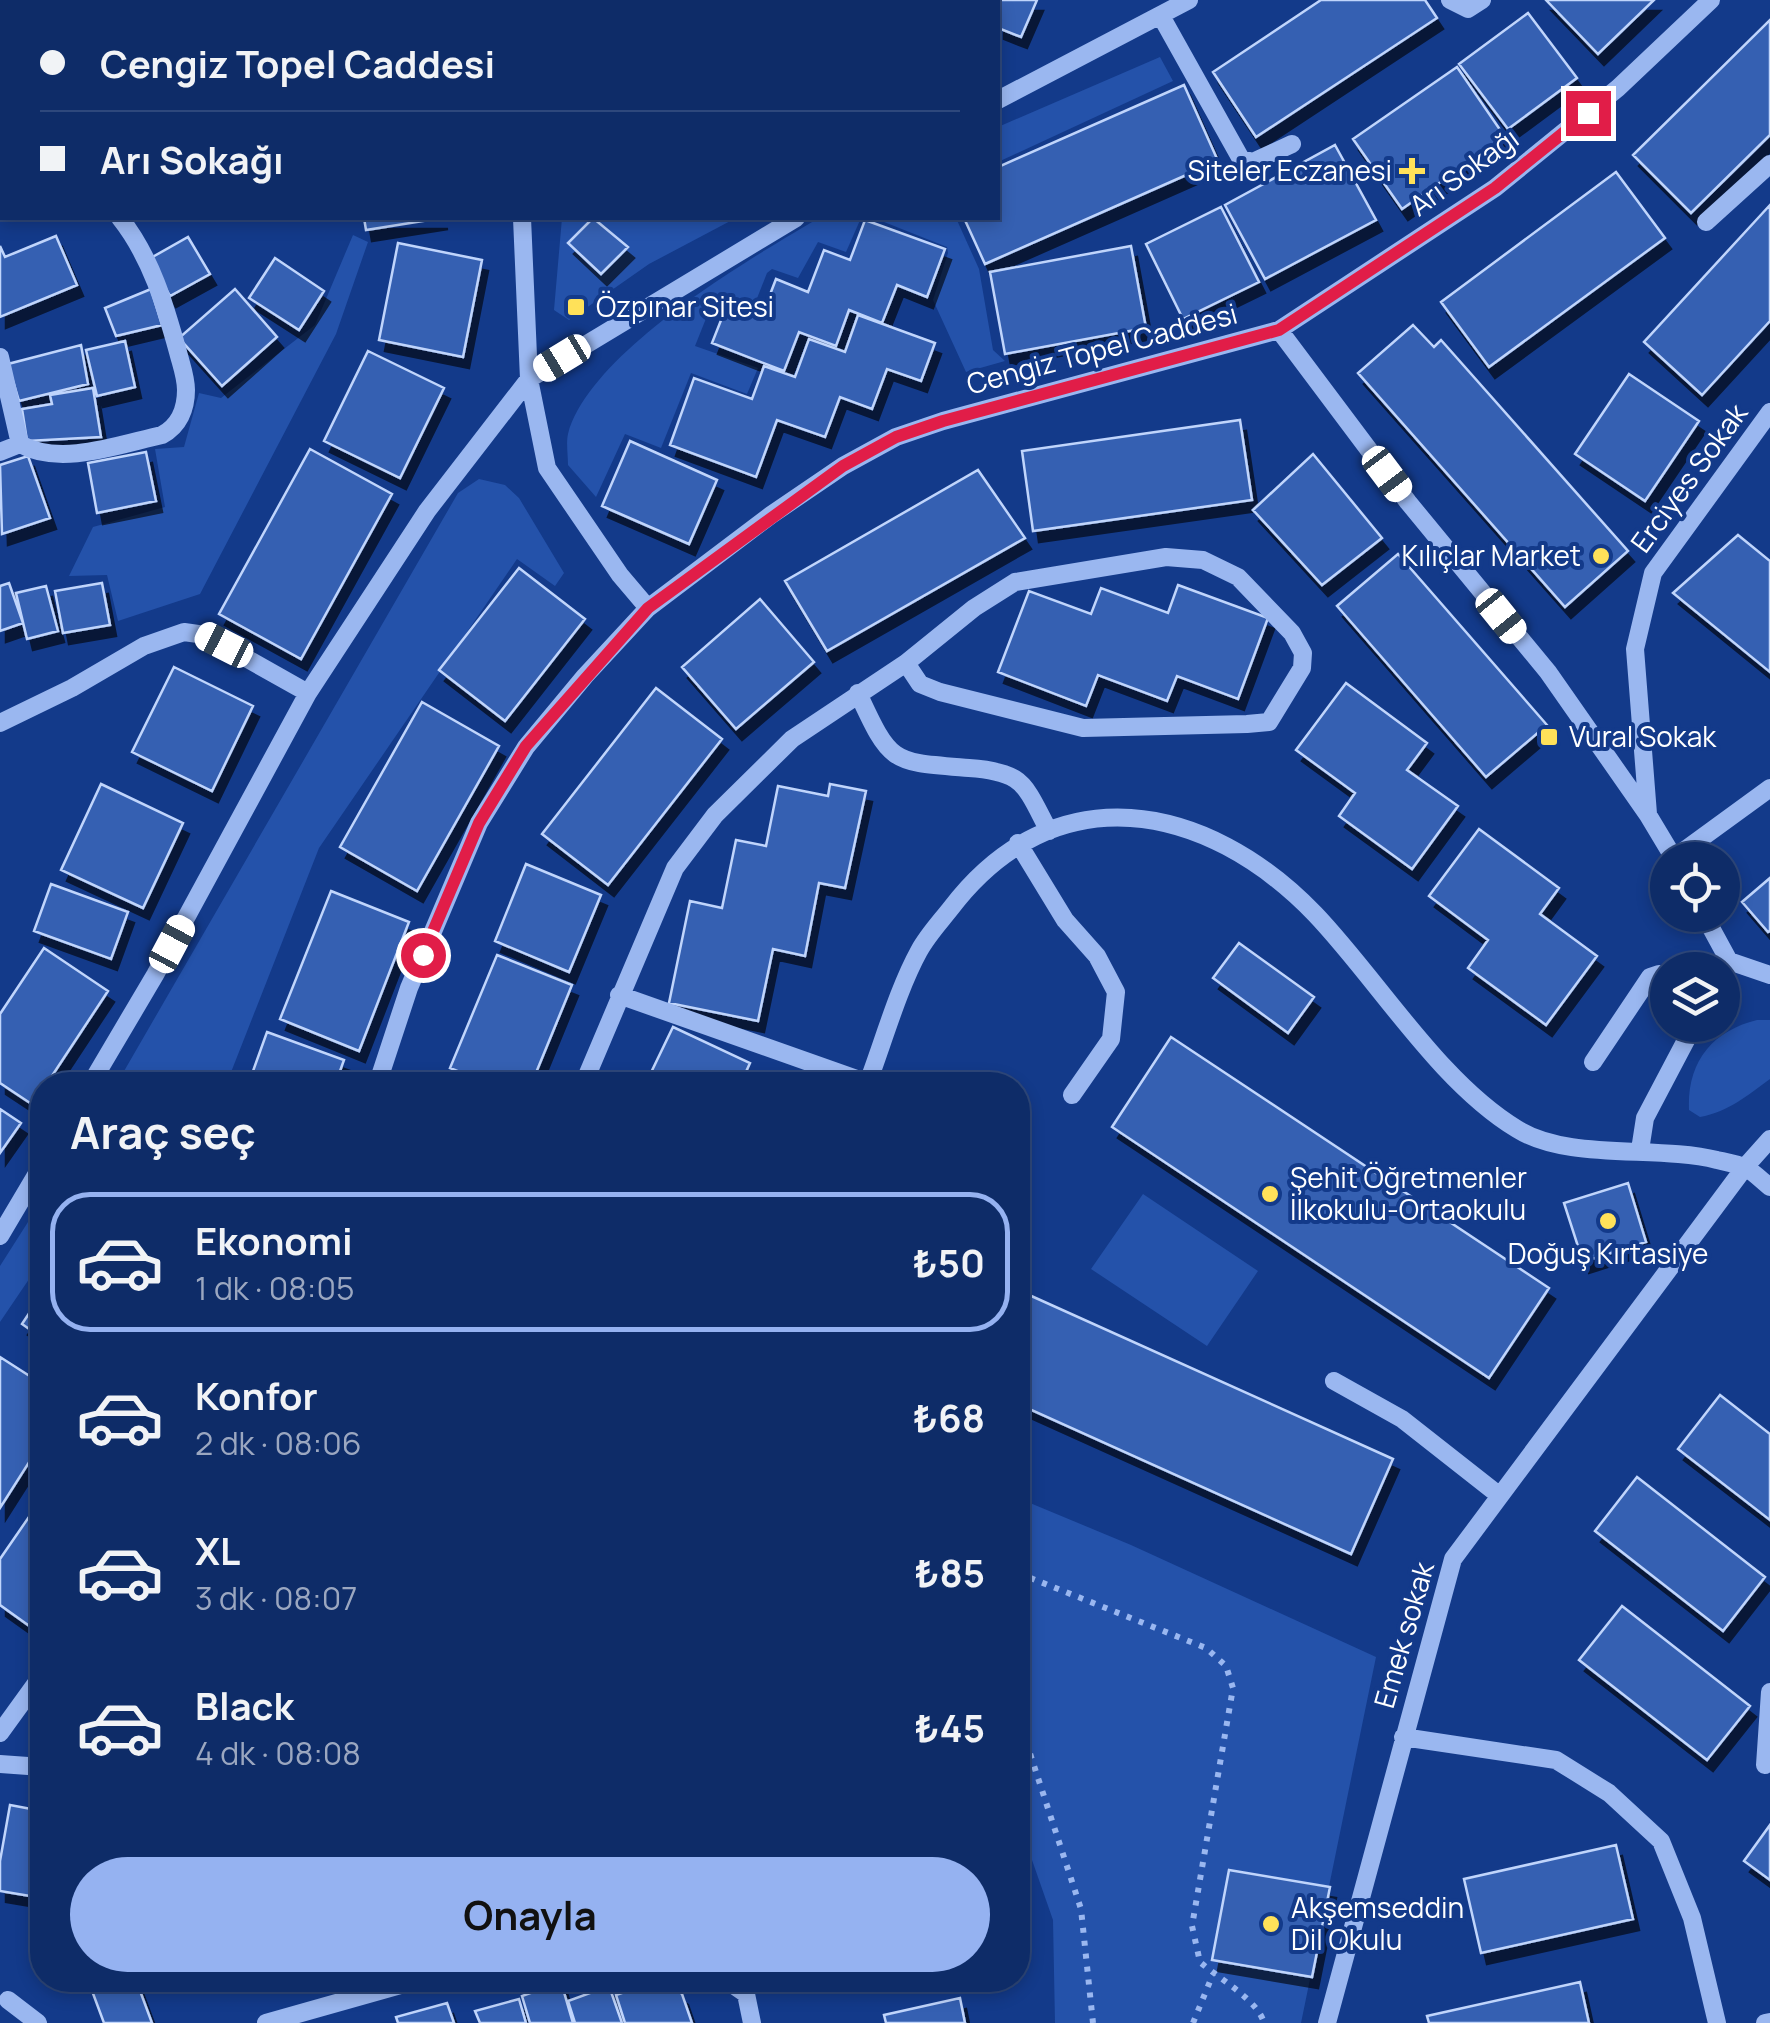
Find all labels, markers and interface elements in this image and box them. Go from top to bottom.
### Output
text: Cengiz Topel Caddesi [100,37,495,89]
route end [1566,91,1611,136]
street label: Arı Sokağı [1401,119,1526,224]
text: Arı Sokağı [100,133,284,185]
place label: Siteler Eczanesi [1187,151,1392,189]
marker: Siteler Eczanesi [1401,160,1423,182]
place label: Özpınar Sitesi [596,287,774,325]
street label: Cengiz Topel Caddesi [962,294,1241,402]
marker: Özpınar Sitesi [565,296,587,318]
car [529,330,595,386]
street label: Erciyes Sokak [1621,394,1756,560]
car [1357,441,1417,507]
place label: Kılıçlar Market [1402,536,1581,574]
marker: Kılıçlar Market [1590,545,1612,567]
car [1470,583,1532,649]
car [190,618,258,672]
place label: Vural Sokak [1569,717,1717,755]
marker: Vural Sokak [1538,726,1560,748]
map controls [1650,842,1740,1042]
button: locate [1650,842,1740,932]
car [145,910,199,978]
route start [401,933,446,978]
button: layers [1650,952,1740,1042]
text: Araç seç [70,1101,256,1163]
place label: Şehit Öğretmenler İlkokulu-Ortaokulu [1290,1158,1527,1228]
marker: Şehit Öğretmenler İlkokulu-Ortaokulu [1259,1183,1281,1205]
marker: Doğuş Kırtasiye [1597,1210,1619,1232]
text: Ekonomi [195,1214,353,1266]
icon: car [75,1217,165,1307]
place label: Doğuş Kırtasiye [1508,1234,1708,1272]
text: ₺50 [913,1236,985,1288]
text: 1 dk · 08:05 [195,1266,354,1310]
text: Konfor [195,1369,318,1421]
icon: car [75,1372,165,1462]
text: ₺68 [913,1391,985,1443]
text: 2 dk · 08:06 [195,1421,362,1465]
text: XL [195,1524,240,1576]
icon: car [75,1527,165,1617]
text: ₺85 [914,1546,985,1598]
street label: Emek sokak [1364,1556,1442,1712]
text: 3 dk · 08:07 [195,1576,357,1620]
text: Black [195,1679,294,1731]
icon: car [75,1682,165,1772]
text: ₺45 [915,1701,985,1753]
text: 4 dk · 08:08 [195,1731,361,1775]
button: Onayla [70,1857,990,1972]
place label: Akşemseddin Dil Okulu [1291,1888,1464,1958]
marker: Akşemseddin Dil Okulu [1260,1913,1282,1935]

